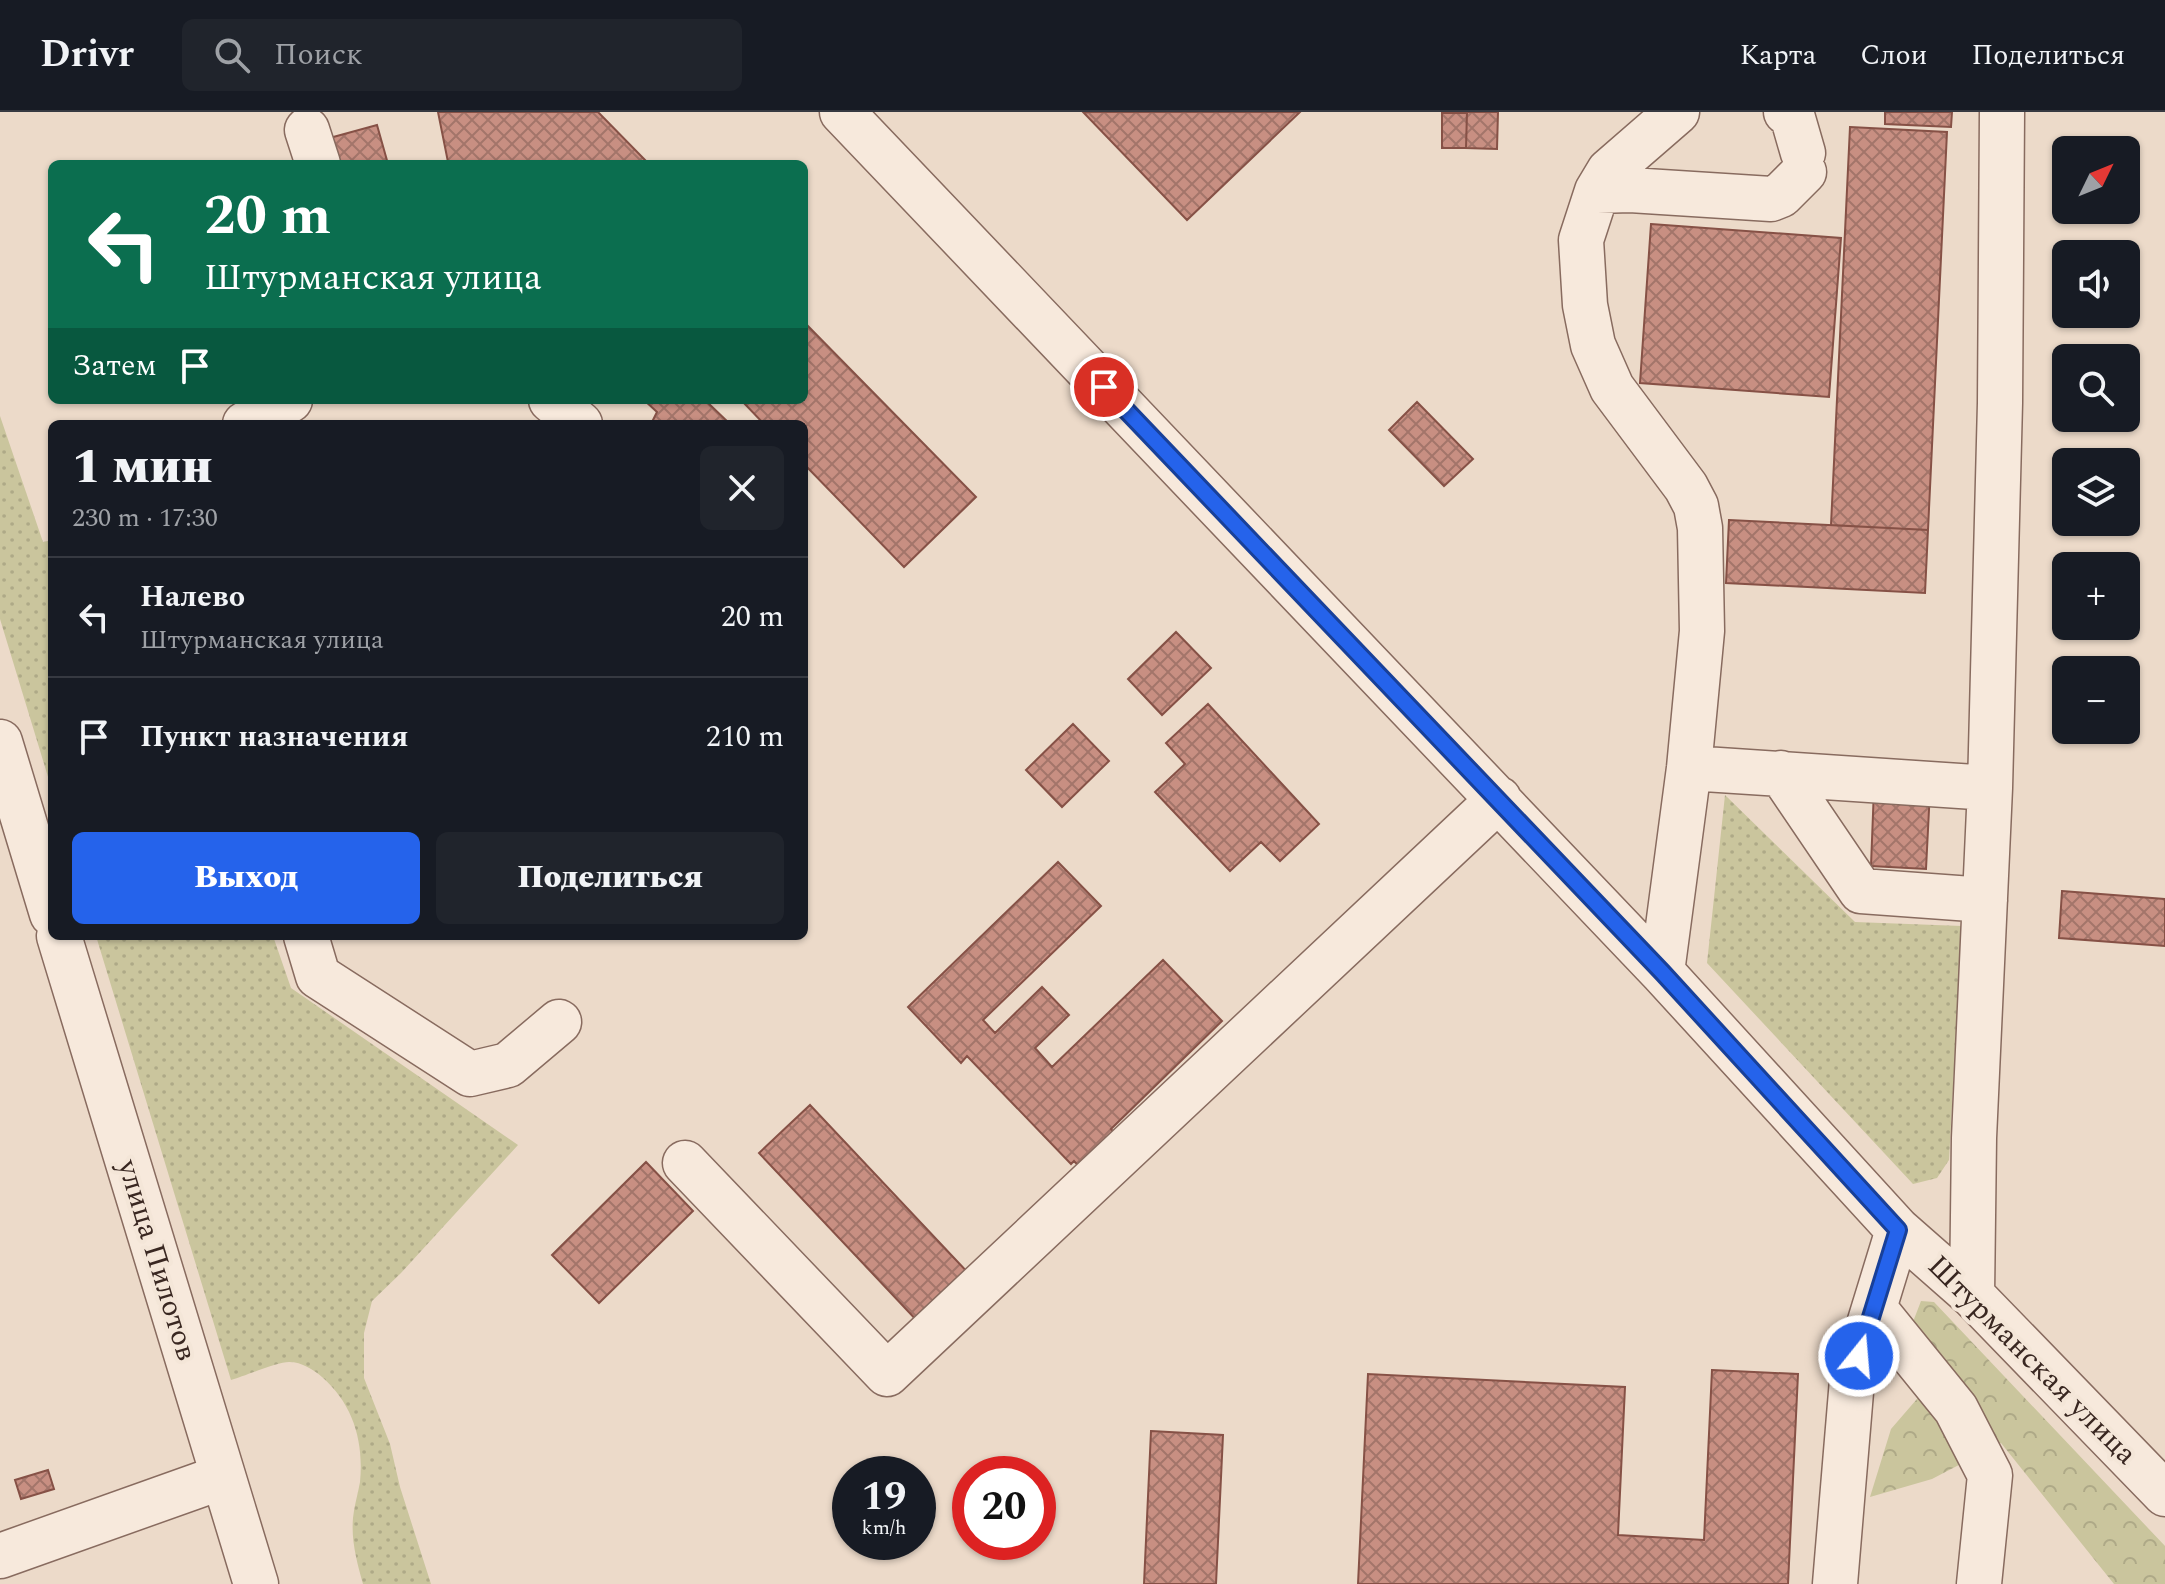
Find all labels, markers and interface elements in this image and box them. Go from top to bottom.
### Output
search box [182,19,742,91]
text: Drivr [40,26,134,84]
text: Поиск [274,32,363,78]
icon: search [210,33,254,77]
text: Карта [1740,34,1816,77]
text: Слои [1860,34,1927,77]
text: Поделиться [1971,34,2125,77]
north arrow [2052,136,2140,224]
map controls [2052,136,2140,744]
text: 20 m [204,174,331,259]
icon: left [72,192,176,296]
button: sound [2052,240,2140,328]
text: Штурманская улица [204,251,542,306]
text: Затем [72,343,157,389]
icon: arrive [173,344,217,388]
button: search [2052,344,2140,432]
pin [1070,353,1138,421]
icon: arrive [1082,365,1126,409]
text: 1 мин [72,431,212,504]
button: close [700,446,784,530]
button: layers [2052,448,2140,536]
text: 230 m · 17:30 [72,498,218,538]
button: + [2052,552,2140,640]
text: Налево [140,574,245,620]
text: 20 m [721,594,784,640]
icon: left [72,595,116,639]
text: Штурманская улица [140,620,384,660]
button: − [2052,656,2140,744]
text: Пункт назначения [140,714,408,760]
text: 210 m [706,714,784,760]
icon: arrive [72,715,116,759]
button: Выход [72,832,420,924]
button: Поделиться [436,832,784,924]
street label: улица Пилотов [104,1153,209,1366]
street label: Штурманская улица [1916,1244,2148,1476]
position arrow [1817,1314,1901,1398]
speed limit sign: 20 [952,1456,1056,1560]
text: 19 [862,1467,906,1528]
text: km/h [862,1513,907,1543]

